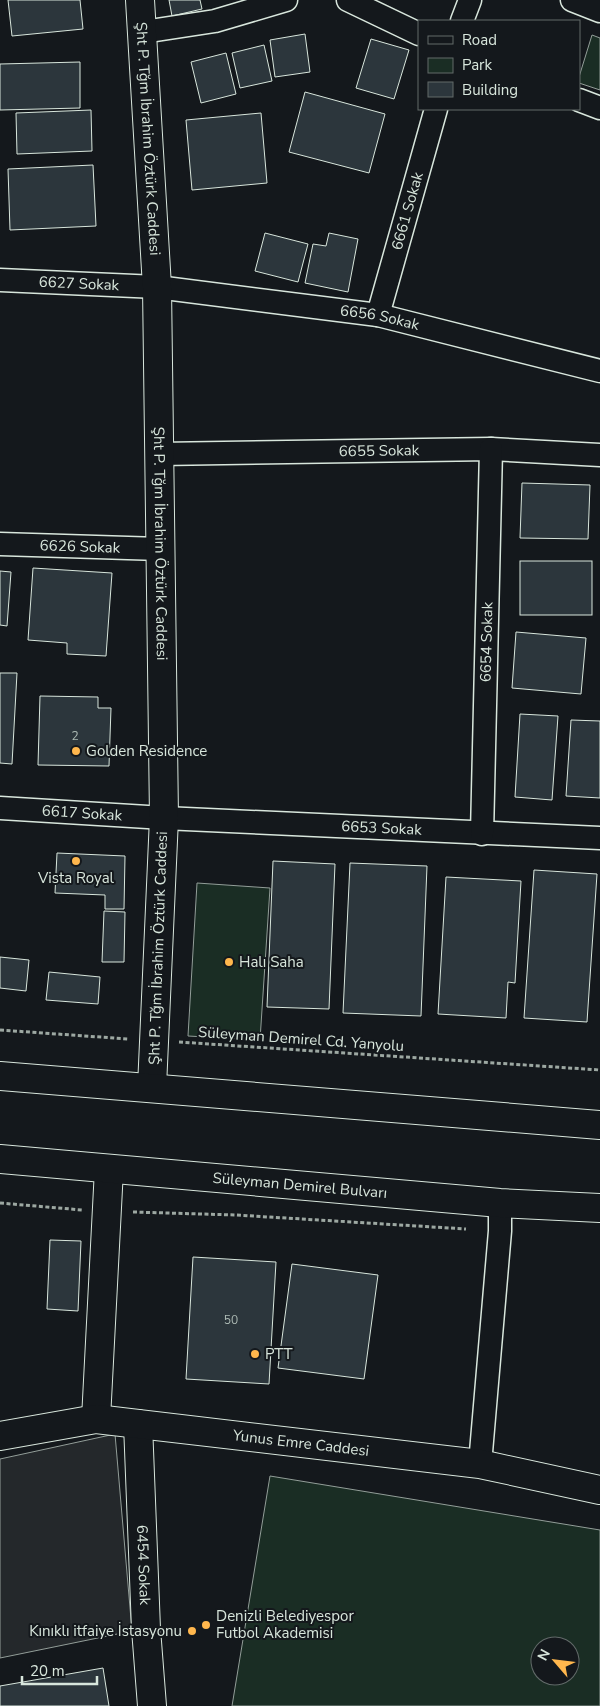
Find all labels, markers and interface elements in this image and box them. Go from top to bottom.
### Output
legend [418,20,580,110]
street label: Şht P. Tğm İbrahim Öztürk Caddesi [131,21,165,256]
text: Road [462,30,497,50]
text: Park [462,55,492,75]
text: Building [462,80,518,100]
street label: 6661 Sokak [387,169,428,252]
street label: 6627 Sokak [38,272,120,295]
street label: 6656 Sokak [339,300,422,335]
street label: Şht P. Tğm İbrahim Öztürk Caddesi [149,426,172,660]
street label: 6655 Sokak [339,440,420,461]
street label: 6626 Sokak [39,535,121,558]
street label: 6654 Sokak [476,601,497,682]
house number: 2 [71,728,79,744]
place label: Golden Residence [86,741,207,761]
marker: Golden Residence [70,745,82,757]
street label: 6617 Sokak [41,801,123,825]
street label: 6653 Sokak [341,816,423,840]
street label: Şht P. Tğm İbrahim Öztürk Caddesi [144,831,172,1065]
marker: Vista Royal [70,855,82,867]
place label: Vista Royal [37,868,115,888]
place label: Halı Saha [239,952,304,972]
marker: Halı Saha [223,956,235,968]
street label: Süleyman Demirel Cd. Yanyolu [197,1022,405,1056]
street label: Süleyman Demirel Bulvarı [212,1168,388,1203]
house number: 50 [224,1312,238,1328]
place label: PTT [265,1344,292,1364]
marker: PTT [249,1348,261,1360]
street label: Yunus Emre Caddesi [231,1425,370,1461]
street label: 6454 Sokak [132,1524,155,1606]
place label: Denizli Belediyespor Futbol Akademisi [216,1606,354,1643]
marker: Denizli Belediyespor Futbol Akademisi [200,1619,212,1631]
place label: Kınıklı itfaiye İstasyonu [29,1621,182,1641]
marker: Kınıklı itfaiye İstasyonu [186,1625,198,1637]
north arrow [530,1636,580,1686]
text: N [533,1646,555,1664]
scale bar [22,1654,98,1686]
text: 20 m [30,1661,65,1681]

